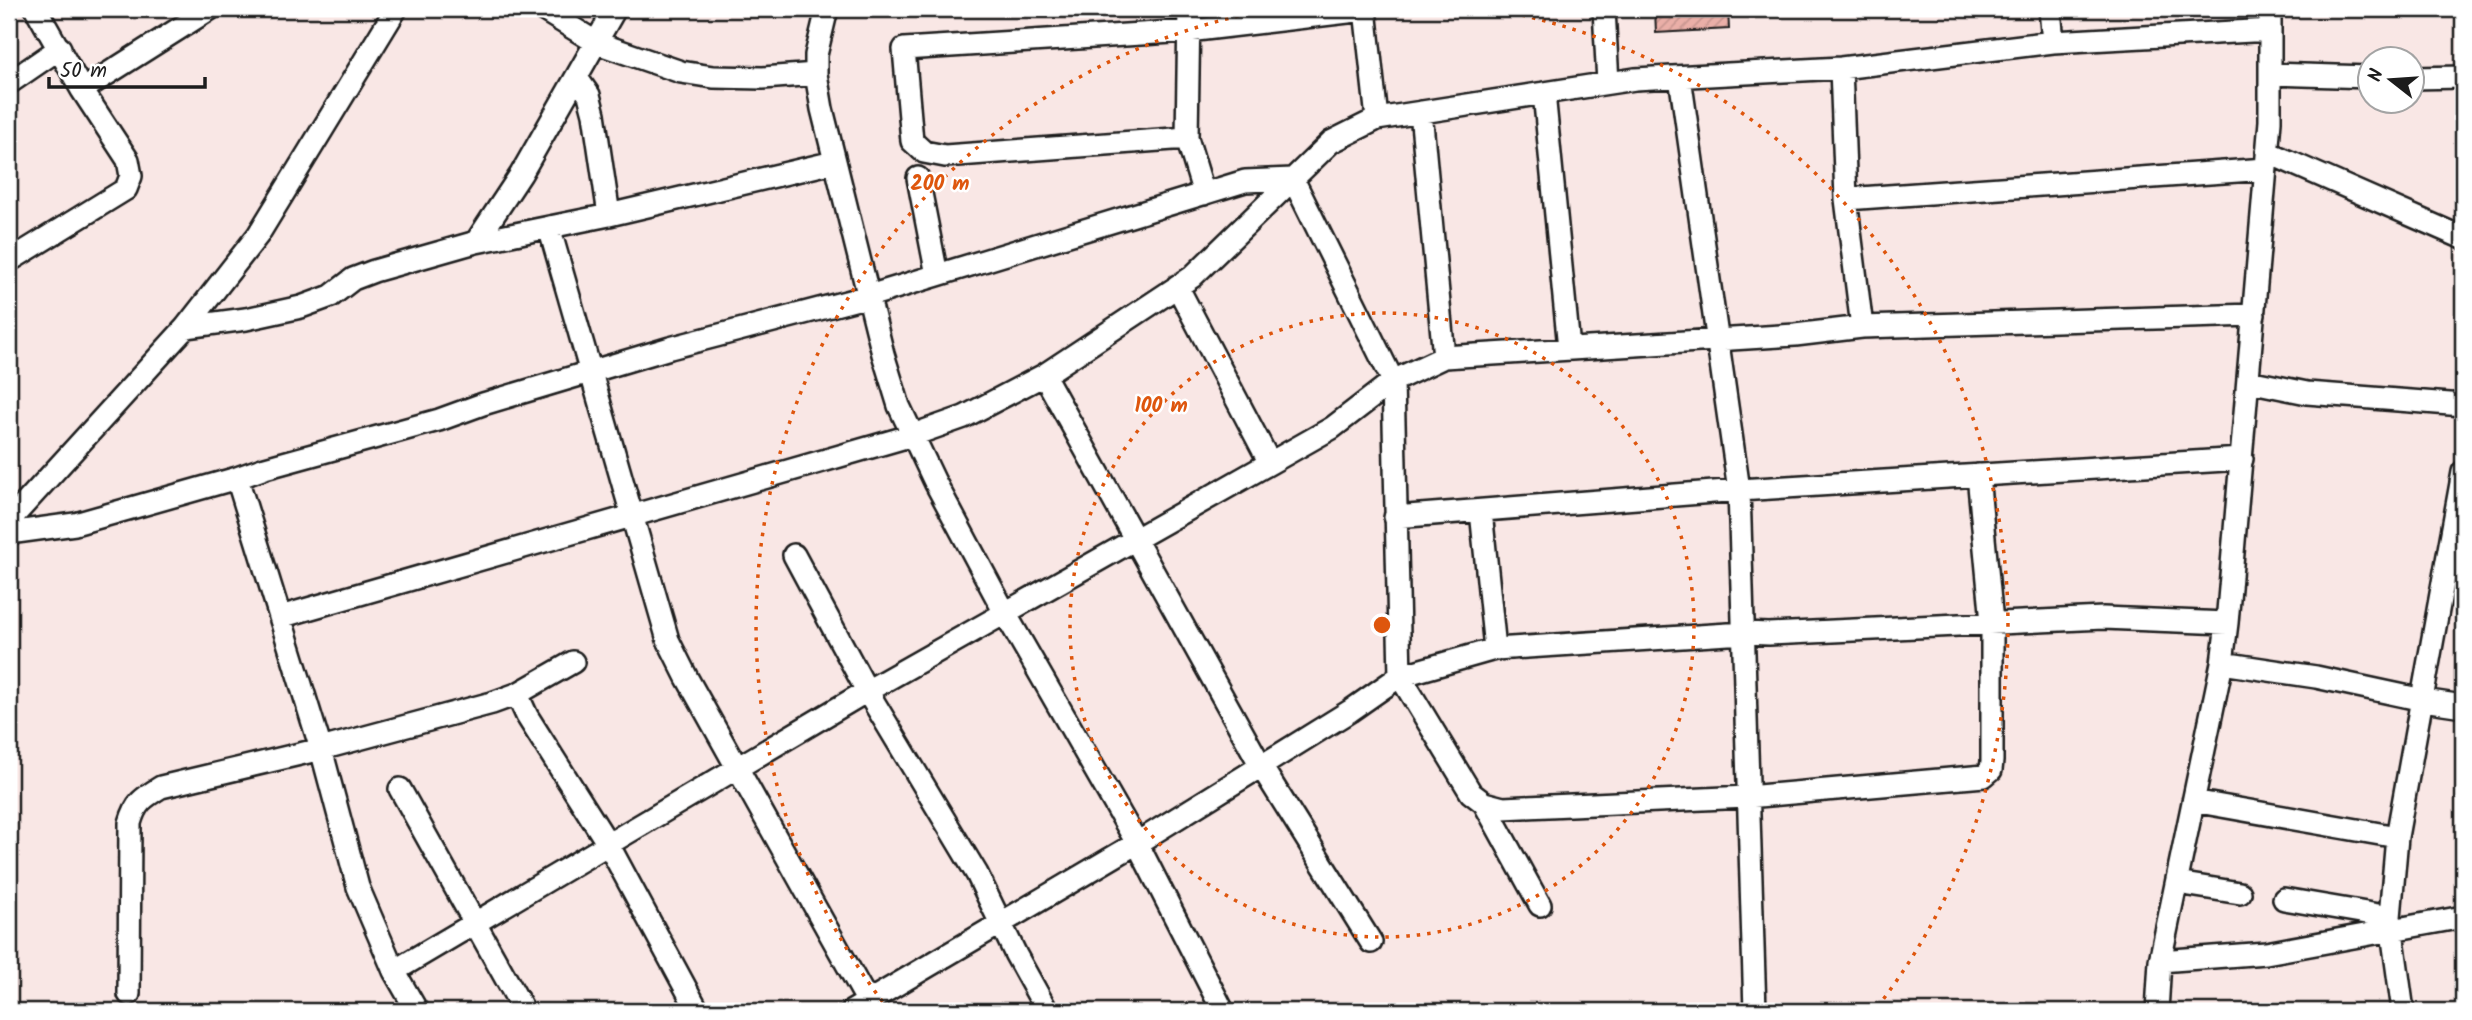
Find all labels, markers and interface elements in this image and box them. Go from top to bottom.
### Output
scale bar [49,46,205,90]
north arrow [2356,46,2426,116]
text: 50 m [60,55,107,88]
text: N [2361,65,2393,86]
text: 200 m [910,168,970,201]
text: 100 m [1134,390,1188,423]
centre of rings [1370,613,1394,637]

